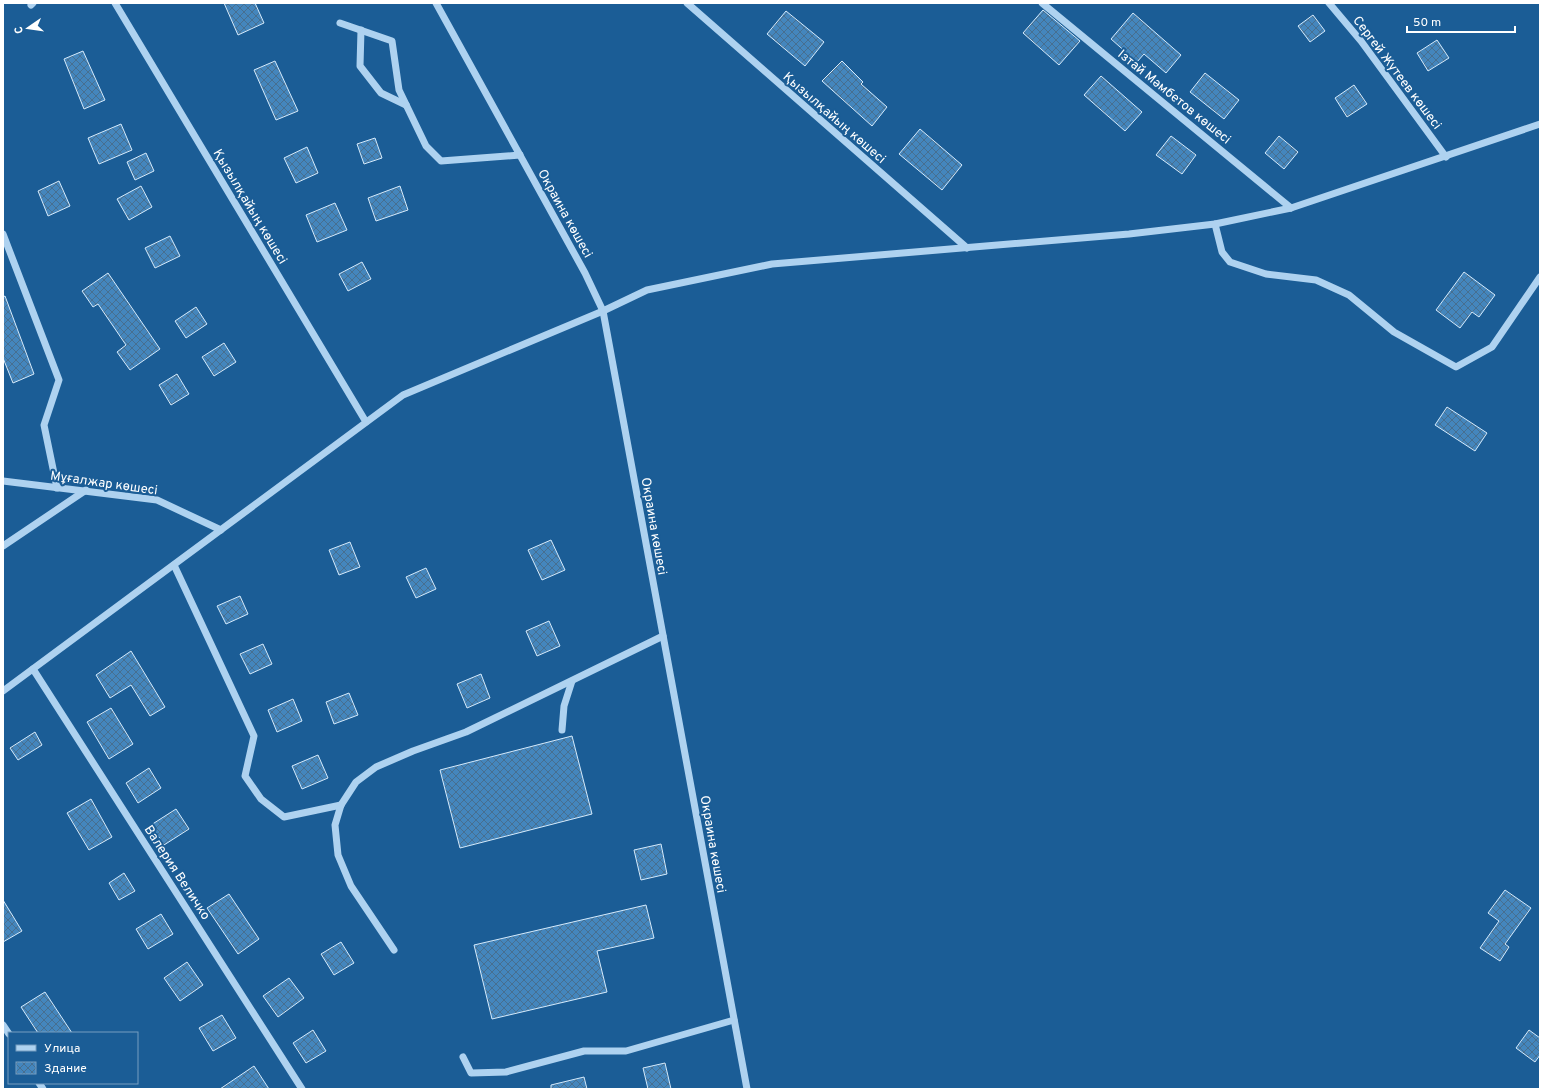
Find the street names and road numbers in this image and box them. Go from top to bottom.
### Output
street label: Сергей Жутеев көшесі [1349,13,1444,133]
street label: Ізтай Мәмбетов көшесі [1114,47,1234,148]
street label: Қызылқайың көшесі [779,69,888,168]
street label: Қызылқайың көшесі [209,147,290,267]
street label: Окраина көшесі [533,167,595,261]
street label: Мұғалжар көшесі [49,469,158,499]
street label: Окраина көшесі [637,476,670,576]
street label: Окраина көшесі [696,794,729,894]
street label: Валерия Величко [140,823,213,923]

